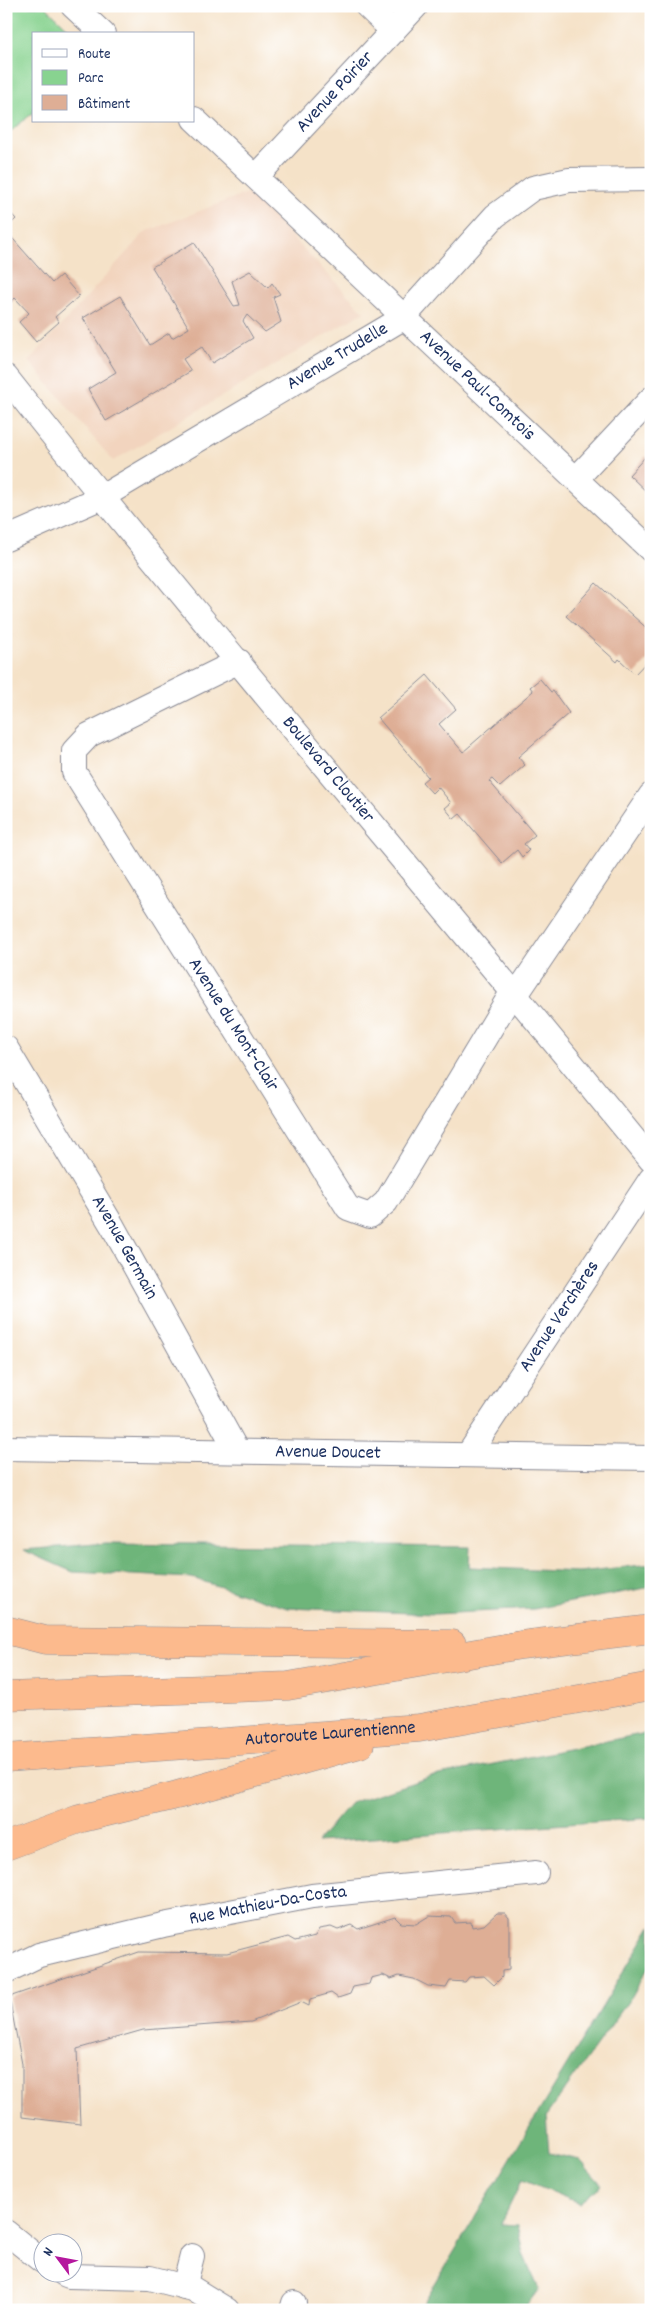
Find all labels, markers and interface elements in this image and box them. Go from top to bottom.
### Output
legend [32,32,195,122]
text: Route [78,44,111,66]
street label: Avenue Poirier [290,45,380,139]
text: Parc [78,68,103,90]
text: Bâtiment [78,94,131,116]
street label: Avenue Trudelle [282,316,394,398]
street label: Avenue Paul-Comtois [413,324,541,448]
street label: Boulevard Cloutier [275,711,381,830]
street label: Avenue du Mont-Clair [181,953,285,1097]
street label: Avenue Germain [84,1191,164,1305]
street label: Avenue Verchères [513,1255,607,1378]
street label: Avenue Doucet [275,1439,381,1467]
street label: Autoroute Laurentienne [244,1715,417,1754]
street label: Rue Mathieu-Da-Costa [187,1879,349,1933]
north arrow [32,2234,82,2284]
text: N [38,2244,59,2260]

